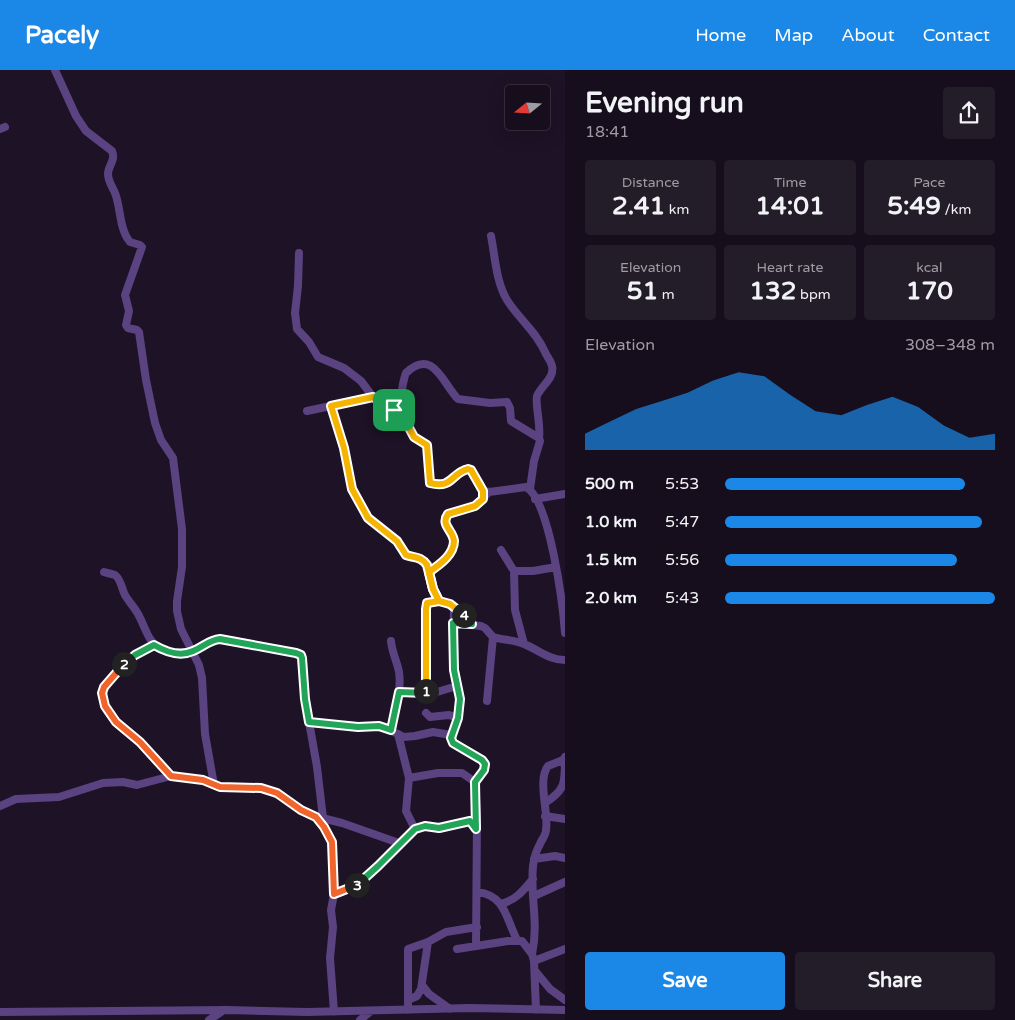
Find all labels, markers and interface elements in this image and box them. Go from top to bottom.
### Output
text: Pacely [25,21,99,50]
text: Home [695,24,746,46]
text: Map [774,24,813,46]
text: About [841,24,895,46]
text: Contact [923,24,990,46]
north arrow [505,85,550,130]
map controls [505,85,550,130]
text: Evening run [585,86,744,120]
button: share [943,87,995,139]
text: 18:41 [585,122,629,142]
text: Distance [622,174,679,191]
text: Time [774,174,806,191]
text: Pace [913,174,945,191]
text: 2.41 [612,191,665,221]
text: 14:01 [755,191,825,221]
text: 5:49 [887,191,941,221]
text: km [665,201,689,218]
text: /km [941,201,971,218]
text: Elevation [620,259,681,276]
text: Heart rate [757,259,823,276]
text: kcal [916,259,942,276]
text: 51 [627,276,658,306]
text: 132 [749,276,796,306]
text: 170 [906,276,953,306]
text: m [658,286,675,303]
text: bpm [796,286,831,303]
text: Elevation [585,335,655,355]
text: 308–348 m [905,335,995,355]
pin [373,389,415,431]
icon: arrive [380,396,408,424]
text: 500 m [585,474,634,494]
text: 5:53 [665,474,699,494]
text: 1.0 km [585,512,637,532]
text: 5:47 [665,512,699,532]
text: 1.5 km [585,550,637,570]
text: 5:56 [665,550,699,570]
text: 2.0 km [585,588,637,608]
text: 5:43 [665,588,699,608]
pin: 4 [452,602,476,628]
text: 4 [460,607,469,624]
pin: 2 [112,652,136,676]
text: 2 [120,656,129,673]
pin: 1 [414,678,438,704]
text: 1 [422,683,431,700]
pin: 3 [344,872,370,898]
text: 3 [353,877,362,894]
button: Save [585,952,785,1010]
button: Share [795,952,995,1010]

